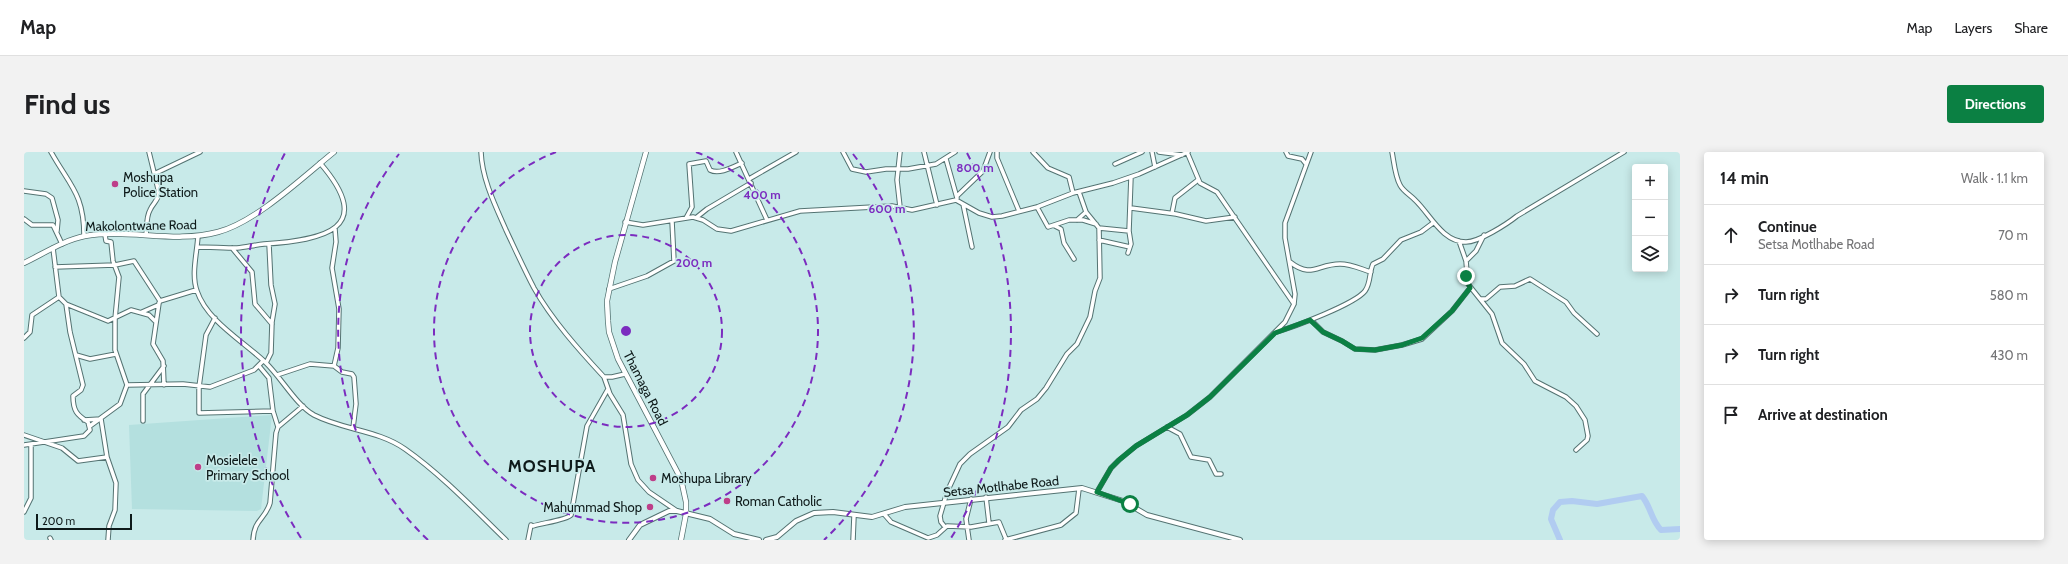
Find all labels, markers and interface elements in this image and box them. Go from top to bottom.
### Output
text: Map [20,16,56,39]
text: Map [1907,19,1932,37]
text: Layers [1954,19,1992,37]
text: Share [2014,19,2048,37]
button: Directions [1947,85,2044,123]
text: Find us [24,87,110,121]
text: 800 m [956,160,994,175]
map controls [1632,164,1668,272]
button: + [1632,164,1668,200]
text: 14 min [1720,168,1769,188]
place label: Moshupa Police Station [123,169,198,200]
text: Walk · 1.1 km [1961,170,2028,186]
marker: Moshupa Police Station [110,179,120,189]
text: 400 m [743,187,781,202]
button: − [1632,200,1668,236]
text: 600 m [869,201,905,216]
street label: Makolontwane Road [85,216,197,234]
text: Continue [1758,218,1817,236]
icon: ahead [1720,224,1742,246]
text: 70 m [1998,227,2028,243]
button: layers [1632,236,1668,272]
text: Setsa Motlhabe Road [1758,236,1874,252]
text: 200 m [676,255,712,270]
route end [1457,267,1475,285]
icon: right [1720,284,1742,306]
text: Turn right [1758,286,1819,304]
text: 580 m [1990,287,2028,303]
centre of rings [619,324,633,338]
icon: right [1720,344,1742,366]
text: Turn right [1758,346,1819,364]
text: 430 m [1990,347,2028,363]
street label: Thamaga Road [620,348,672,428]
icon: arrive [1720,404,1742,426]
text: Arrive at destination [1758,406,1888,424]
place label: Mosielele Primary School [206,452,289,483]
district label: MOSHUPA [508,456,596,476]
marker: Mosielele Primary School [193,462,203,472]
place label: Moshupa Library [661,470,752,486]
street label: Setsa Motlhabe Road [942,472,1060,500]
marker: Moshupa Library [648,473,658,483]
place label: Roman Catholic [735,493,822,509]
route start [1121,495,1139,513]
marker: Roman Catholic [722,496,732,506]
place label: Mahummad Shop [543,499,642,515]
marker: Mahummad Shop [645,502,655,512]
scale bar [36,512,132,531]
text: 200 m [42,514,75,528]

